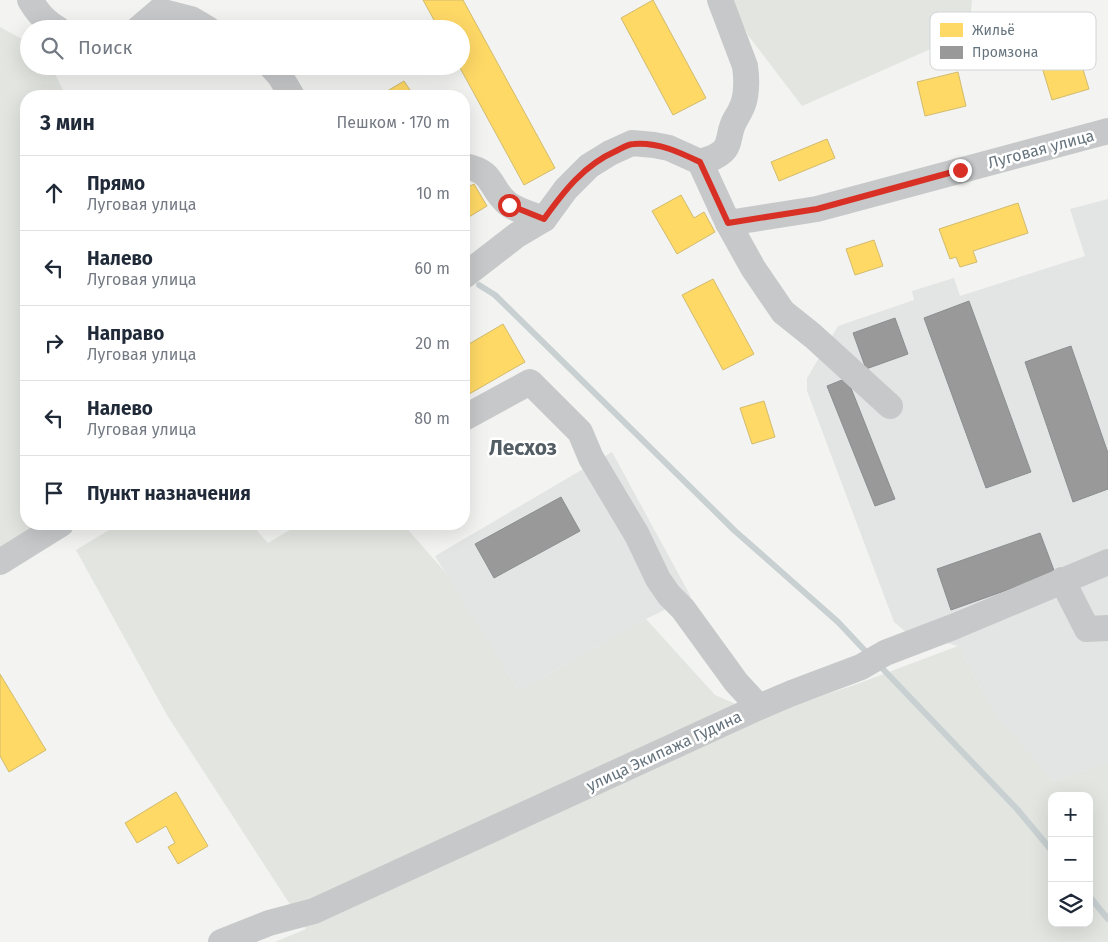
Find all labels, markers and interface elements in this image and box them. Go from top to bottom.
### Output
legend [930,12,1096,70]
search box [20,20,470,75]
text: Жильё [972,22,1015,39]
icon: search [38,34,66,62]
text: Поиск [78,36,132,59]
text: Промзона [972,44,1038,61]
text: 3 мин [40,110,95,136]
text: Пешком · 170 m [336,113,450,132]
street label: Луговая улица [986,126,1096,172]
route end [949,159,972,182]
text: Прямо [87,172,145,195]
icon: ahead [40,179,68,207]
text: 10 m [416,184,450,203]
route start [498,194,521,217]
text: Луговая улица [87,195,196,214]
text: Налево [87,247,153,270]
icon: left [40,254,68,282]
text: 60 m [415,259,450,278]
text: Луговая улица [87,270,196,289]
text: Направо [87,322,164,345]
icon: right [40,329,68,357]
text: 20 m [415,334,450,353]
text: Луговая улица [87,345,196,364]
text: Налево [87,397,153,420]
icon: left [40,404,68,432]
text: 80 m [414,409,450,428]
text: Луговая улица [87,420,196,439]
district label: Лесхоз [489,435,557,461]
icon: arrive [40,479,68,507]
text: Пункт назначения [87,482,251,505]
street label: улица Экипажа Гудина [583,707,745,795]
map controls [1048,792,1093,927]
button: + [1048,792,1093,837]
button: − [1048,837,1093,882]
button: layers [1048,882,1093,927]

